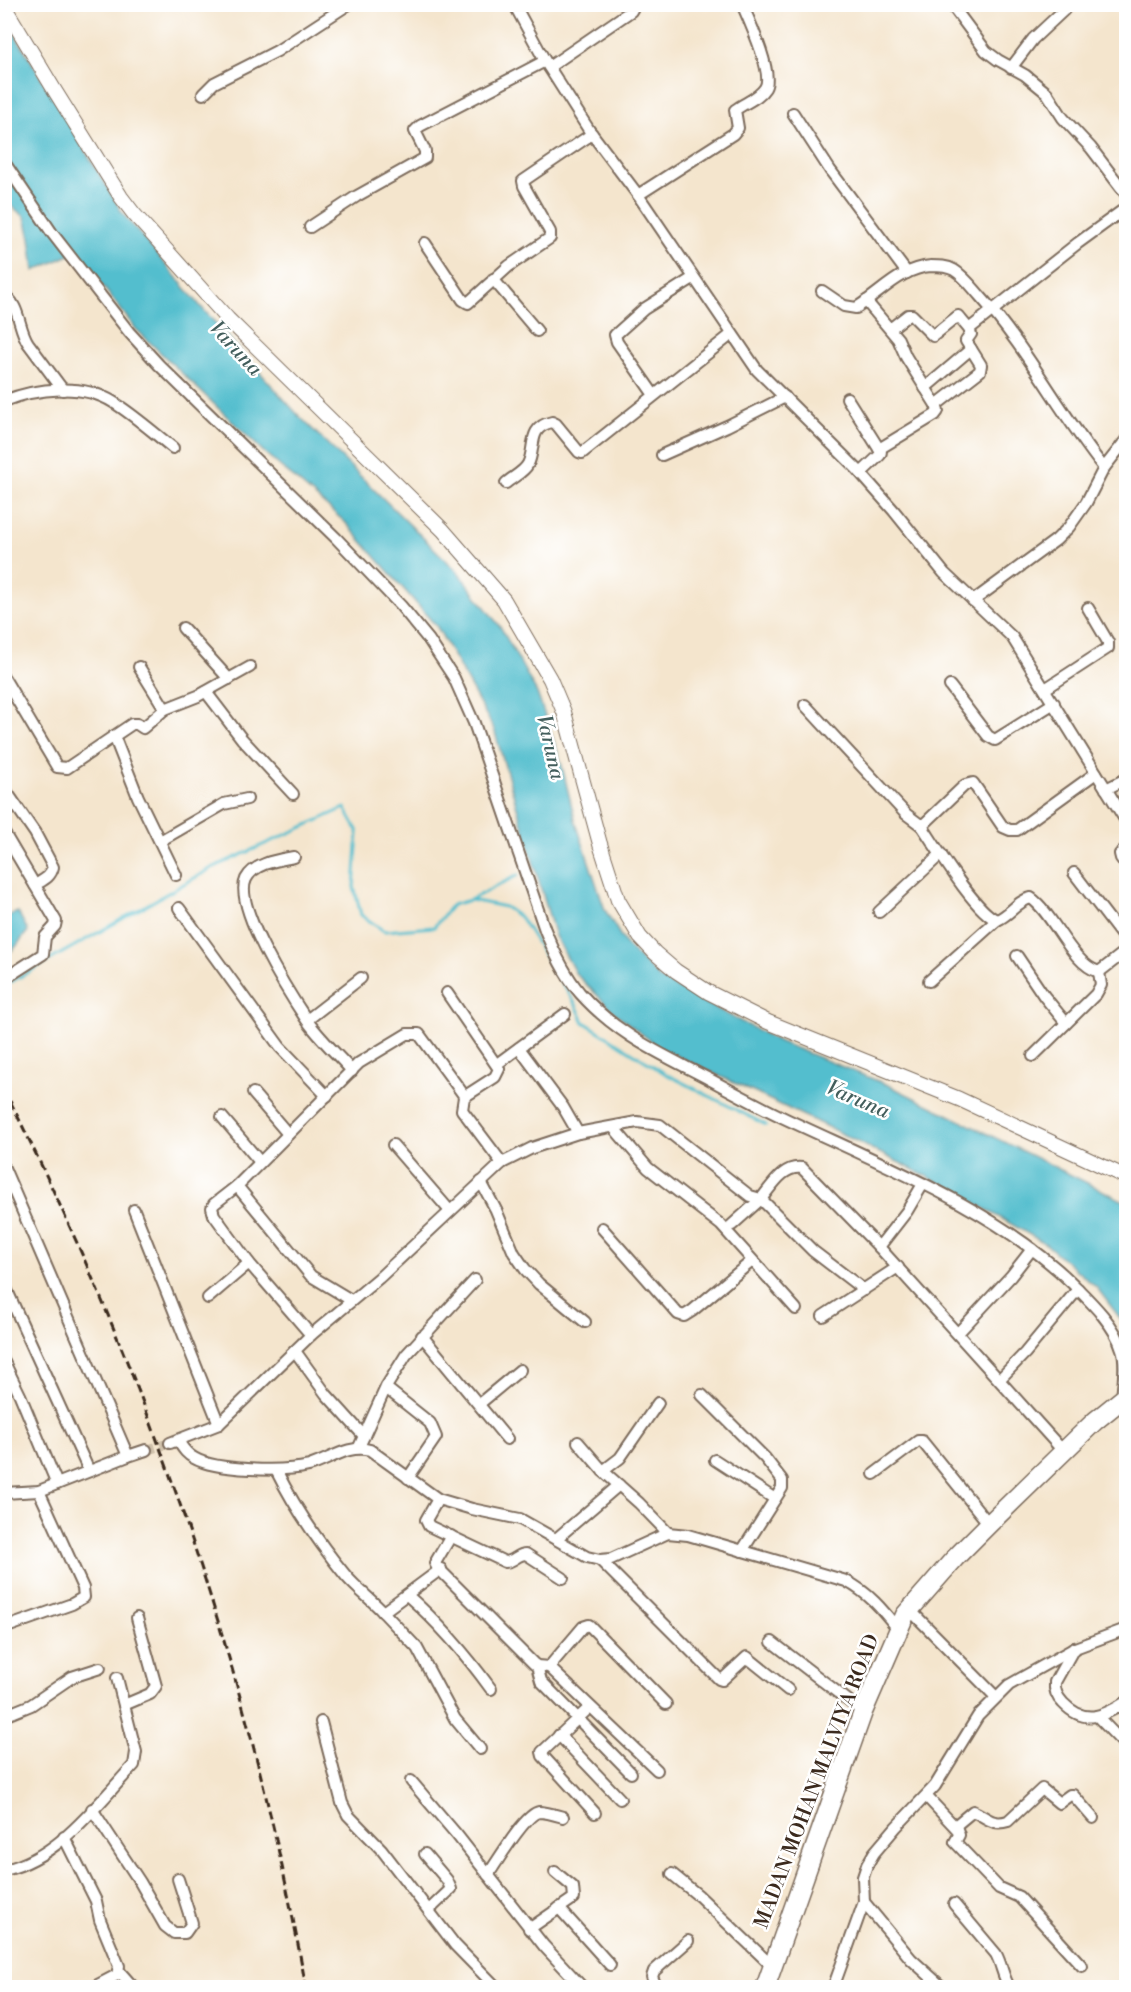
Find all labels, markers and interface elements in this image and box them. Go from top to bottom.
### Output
water label: Varuna [203,316,268,382]
water label: Varuna [530,712,570,783]
water label: Varuna [822,1075,893,1125]
street label: MADAN MOHAN MALVIYA ROAD [750,1631,885,1932]

